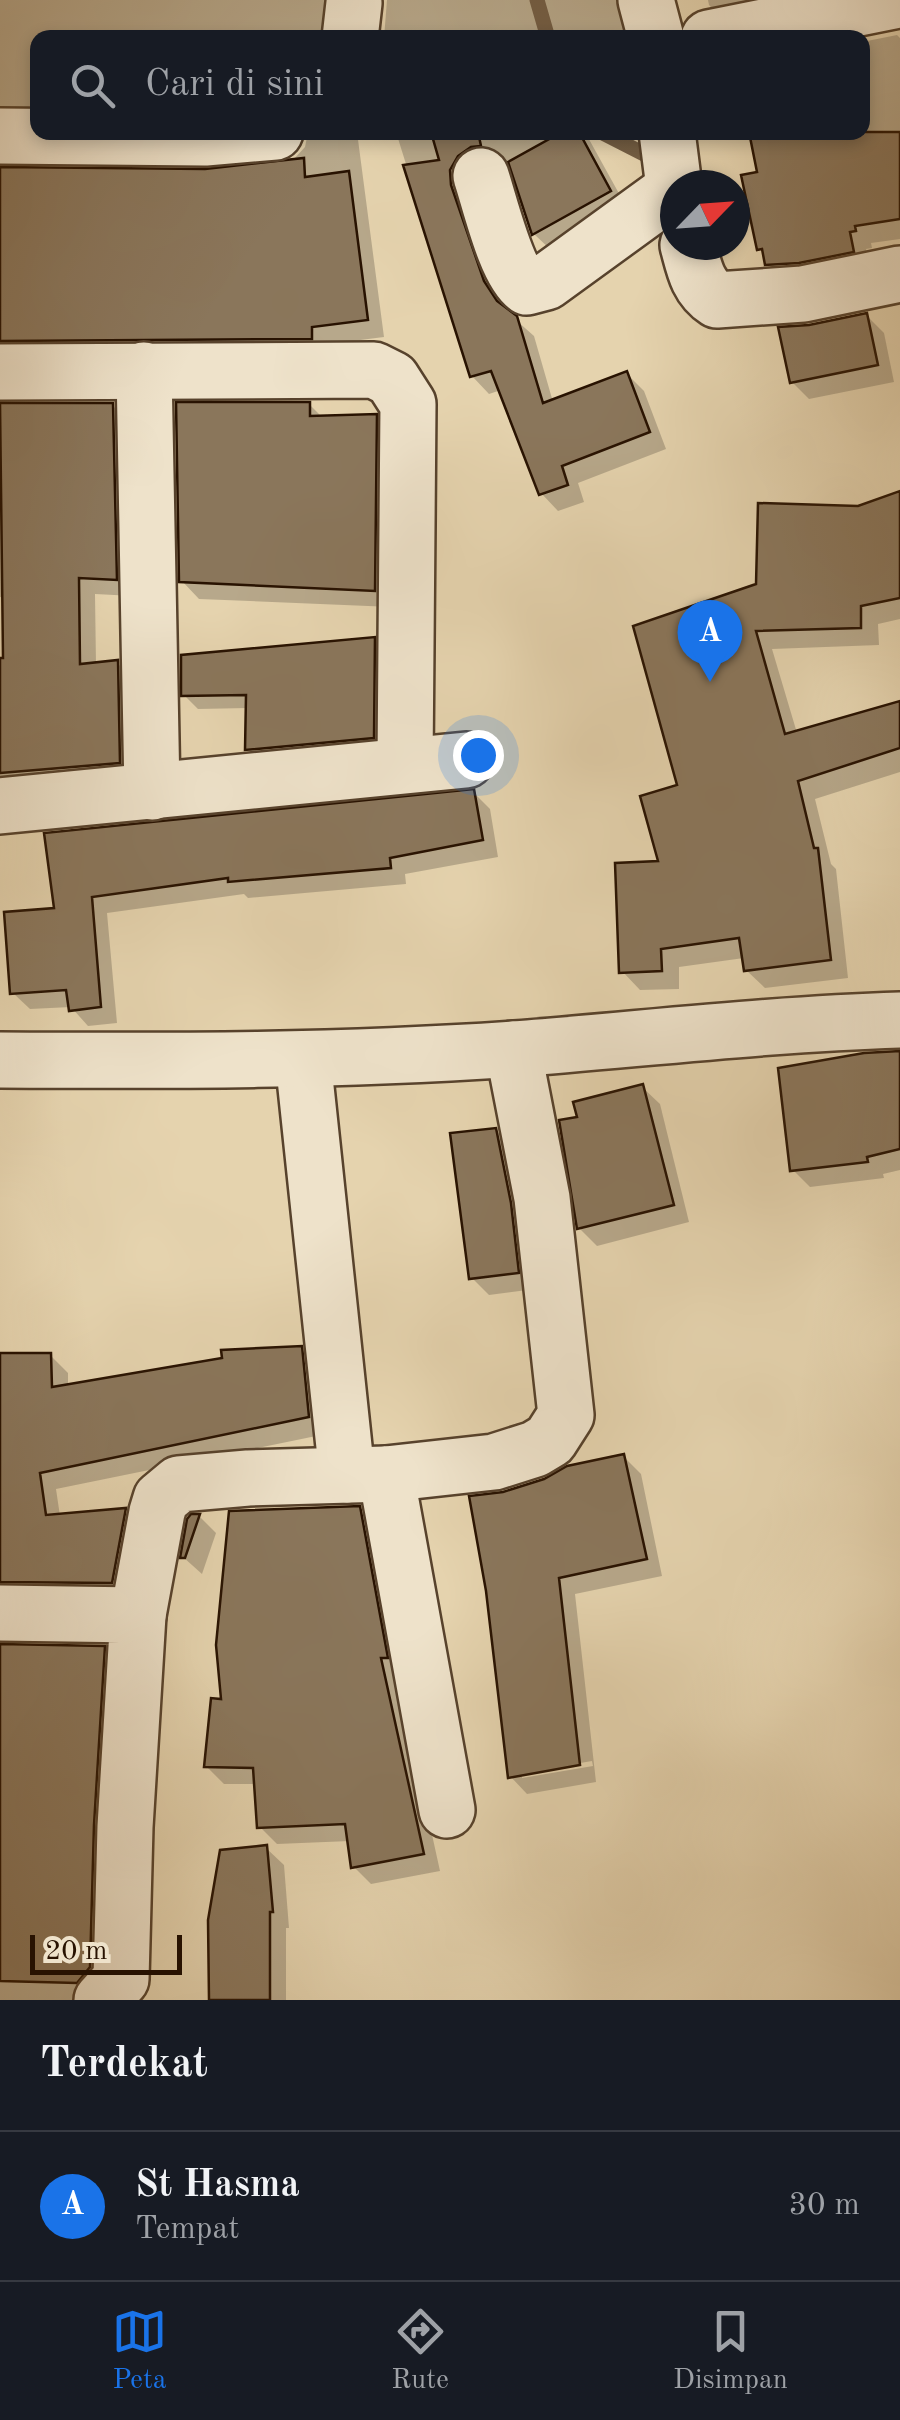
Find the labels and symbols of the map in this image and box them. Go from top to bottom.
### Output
north arrow [660,170,750,260]
pin: A [678,600,742,682]
your location [453,730,504,781]
scale bar [30,1930,182,1974]

